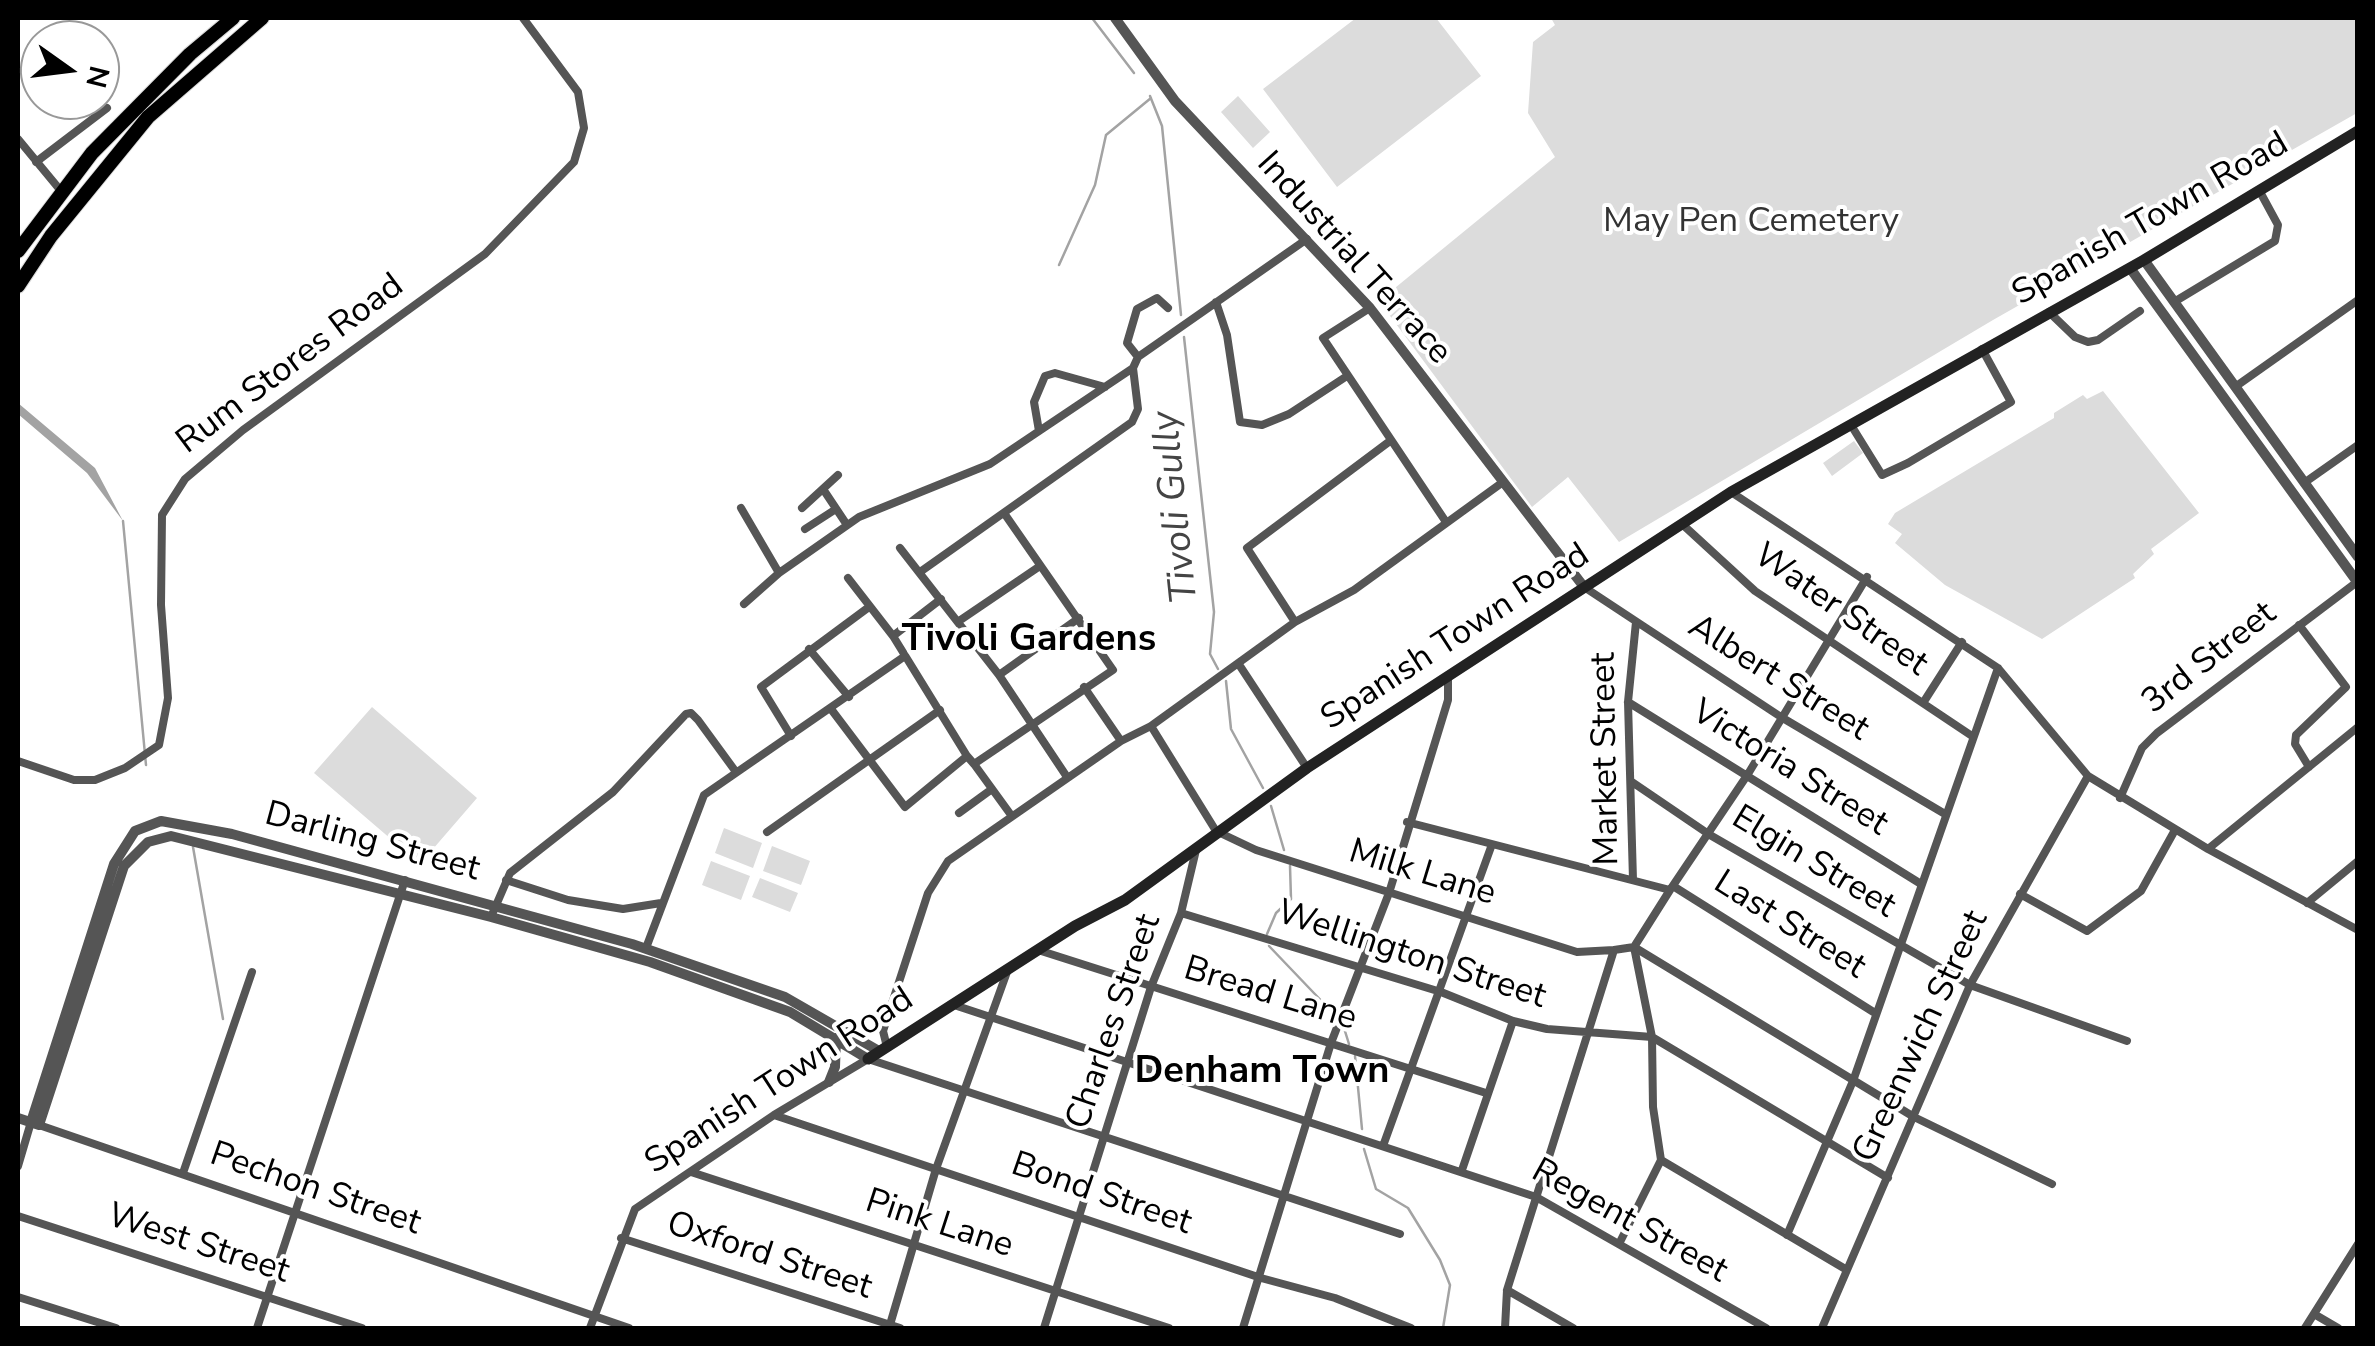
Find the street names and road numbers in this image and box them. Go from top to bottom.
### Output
street label: Spanish Town Road [2006,124,2296,316]
street label: Industrial Terrace [1247,144,1459,374]
street label: Rum Stores Road [169,266,413,464]
street label: Spanish Town Road [1314,536,1598,740]
street label: Water Street [1745,536,1935,686]
street label: 3rd Street [2135,594,2285,724]
street label: Albert Street [1680,607,1876,751]
street label: Market Street [1584,652,1630,866]
street label: Victoria Street [1683,692,1895,846]
street label: Darling Street [260,794,484,892]
street label: Elgin Street [1724,798,1902,928]
street label: Milk Lane [1344,832,1500,916]
street label: Last Street [1705,863,1873,989]
street label: Wellington Street [1271,893,1551,1019]
street label: Greenwich Street [1845,905,1999,1169]
street label: Charles Street [1059,909,1171,1135]
street label: Bread Lane [1178,949,1362,1041]
street label: Spanish Town Road [638,980,922,1184]
street label: Pechon Street [204,1134,426,1246]
street label: Bond Street [1005,1145,1197,1245]
street label: Regent Street [1524,1151,1734,1293]
street label: Pink Lane [860,1181,1018,1269]
street label: West Street [102,1196,294,1294]
street label: Oxford Street [661,1204,877,1310]

